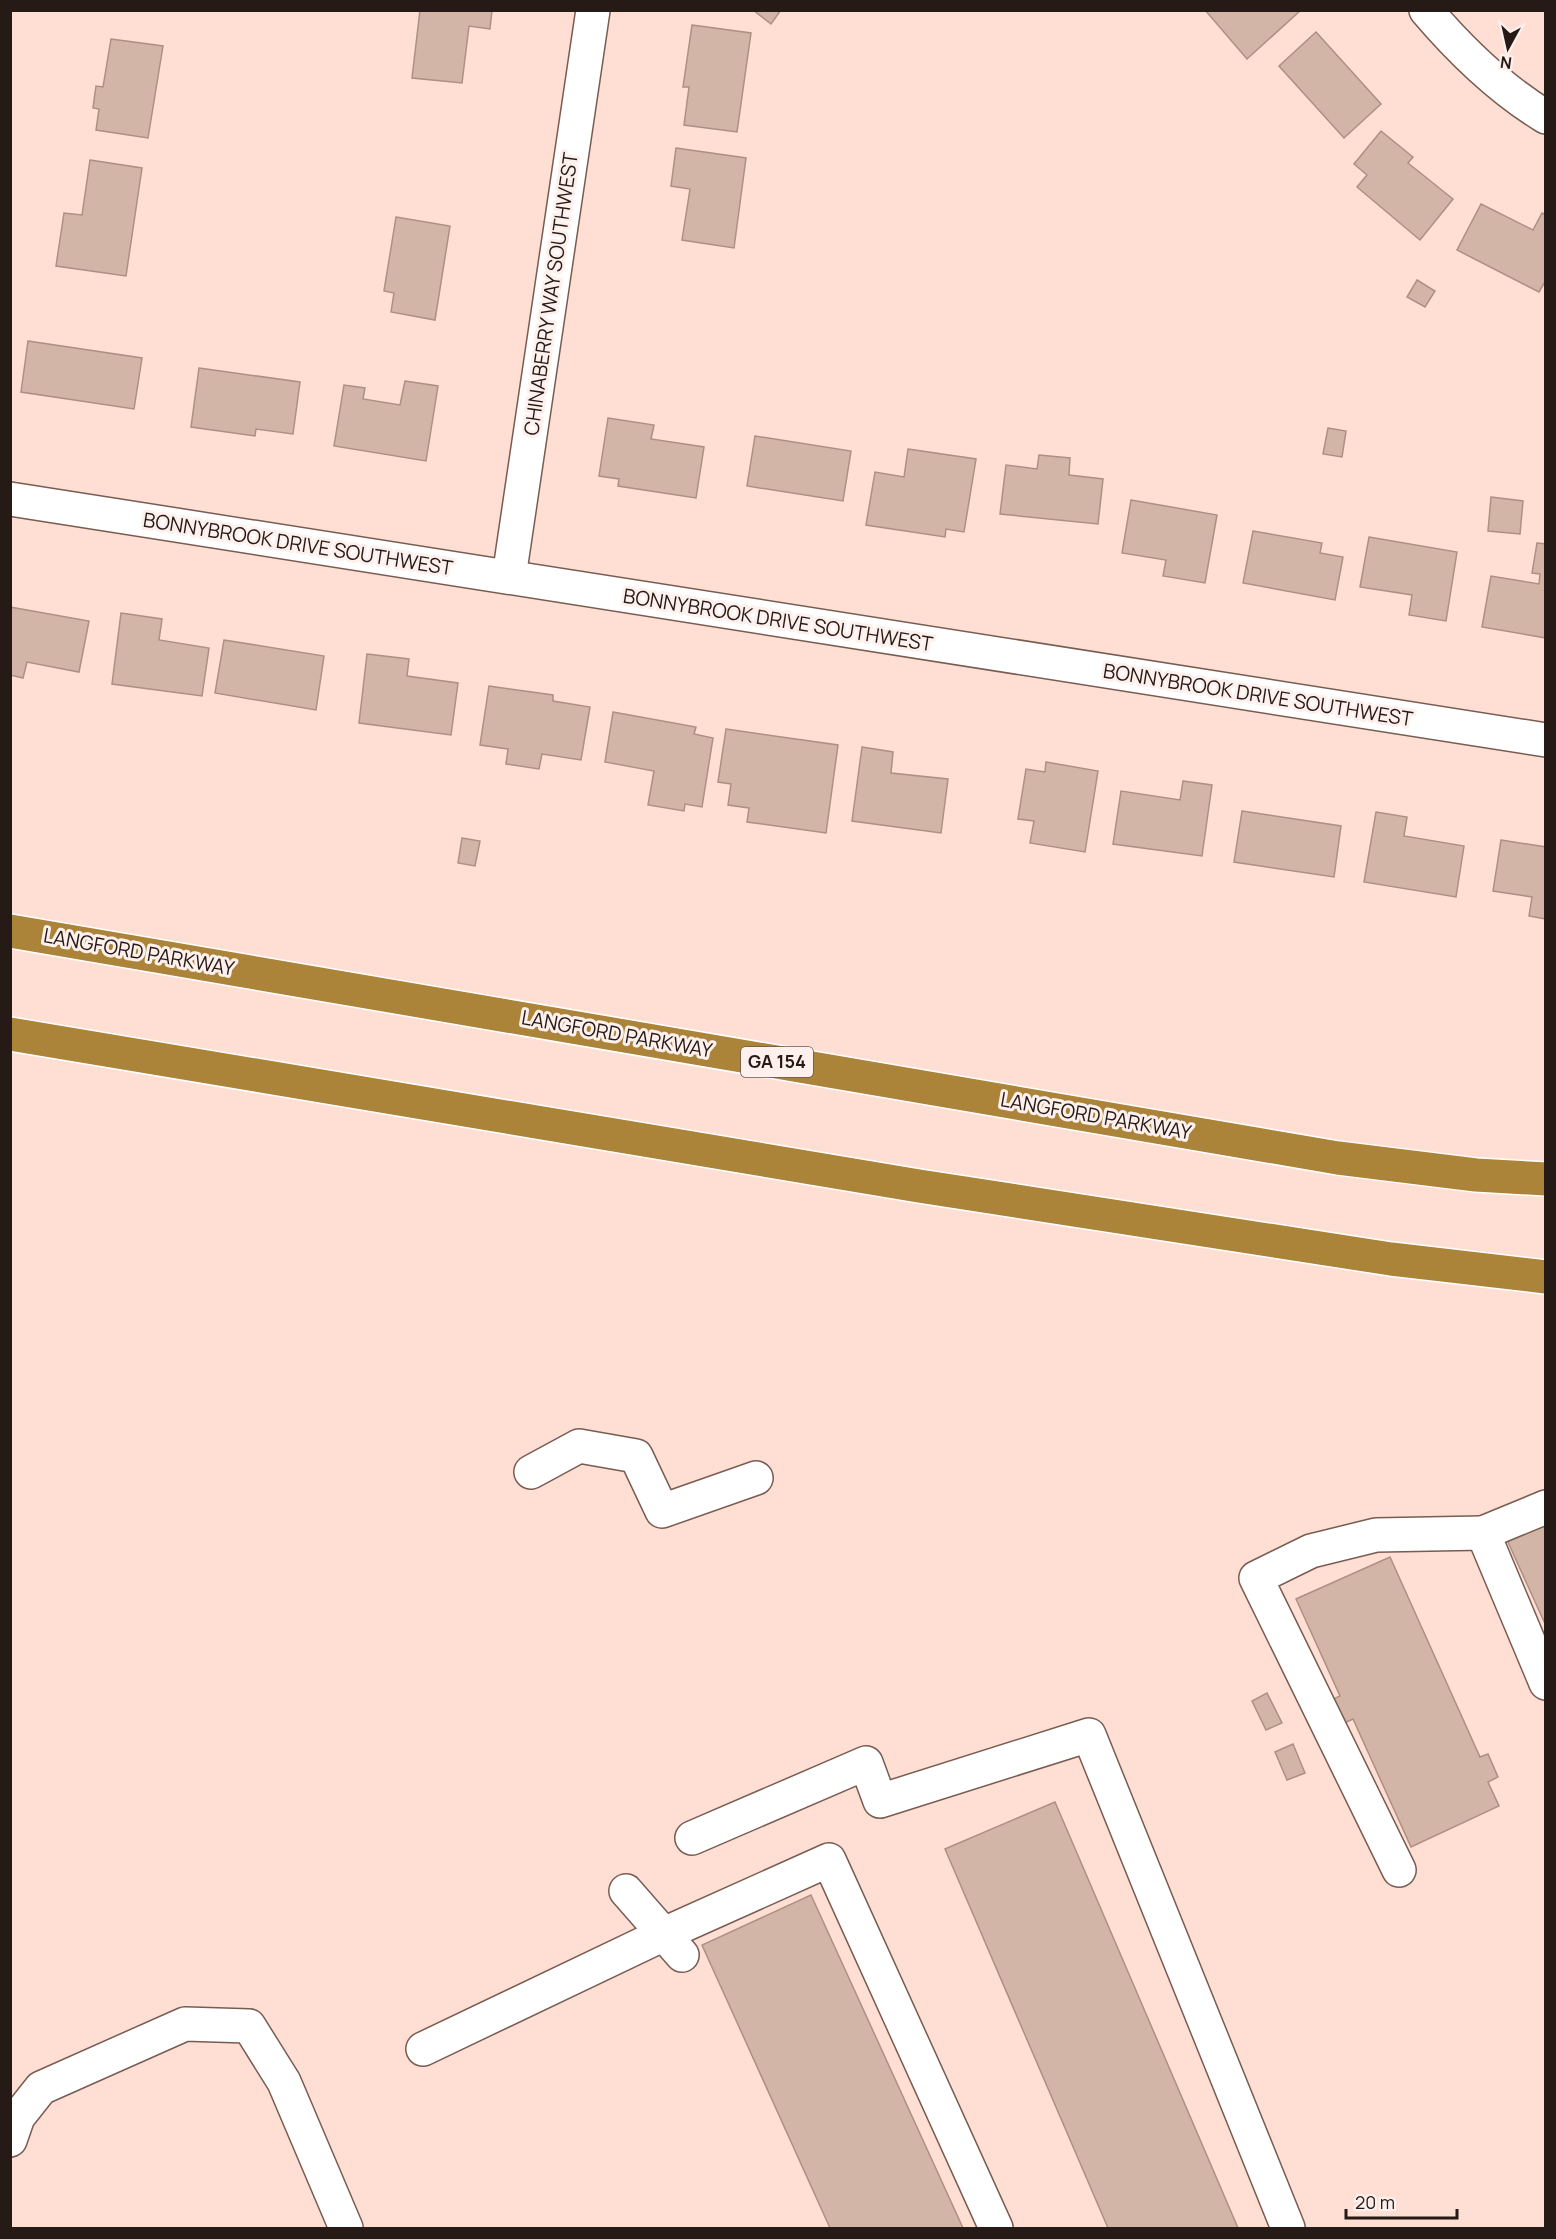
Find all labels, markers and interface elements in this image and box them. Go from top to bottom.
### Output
north arrow [1478,18,1538,78]
text: N [1499,51,1513,75]
street label: CHINABERRY WAY SOUTHWEST [517,151,584,437]
street label: BONNYBROOK DRIVE SOUTHWEST [141,506,455,581]
street label: BONNYBROOK DRIVE SOUTHWEST [621,582,935,657]
street label: BONNYBROOK DRIVE SOUTHWEST [1101,657,1415,732]
street label: LANGFORD PARKWAY [42,921,238,982]
street label: LANGFORD PARKWAY [520,1003,716,1064]
road number: GA 154 [741,1047,813,1077]
street label: LANGFORD PARKWAY [999,1085,1195,1146]
scale bar [1346,2182,1457,2220]
text: 20 m [1355,2190,1395,2214]

